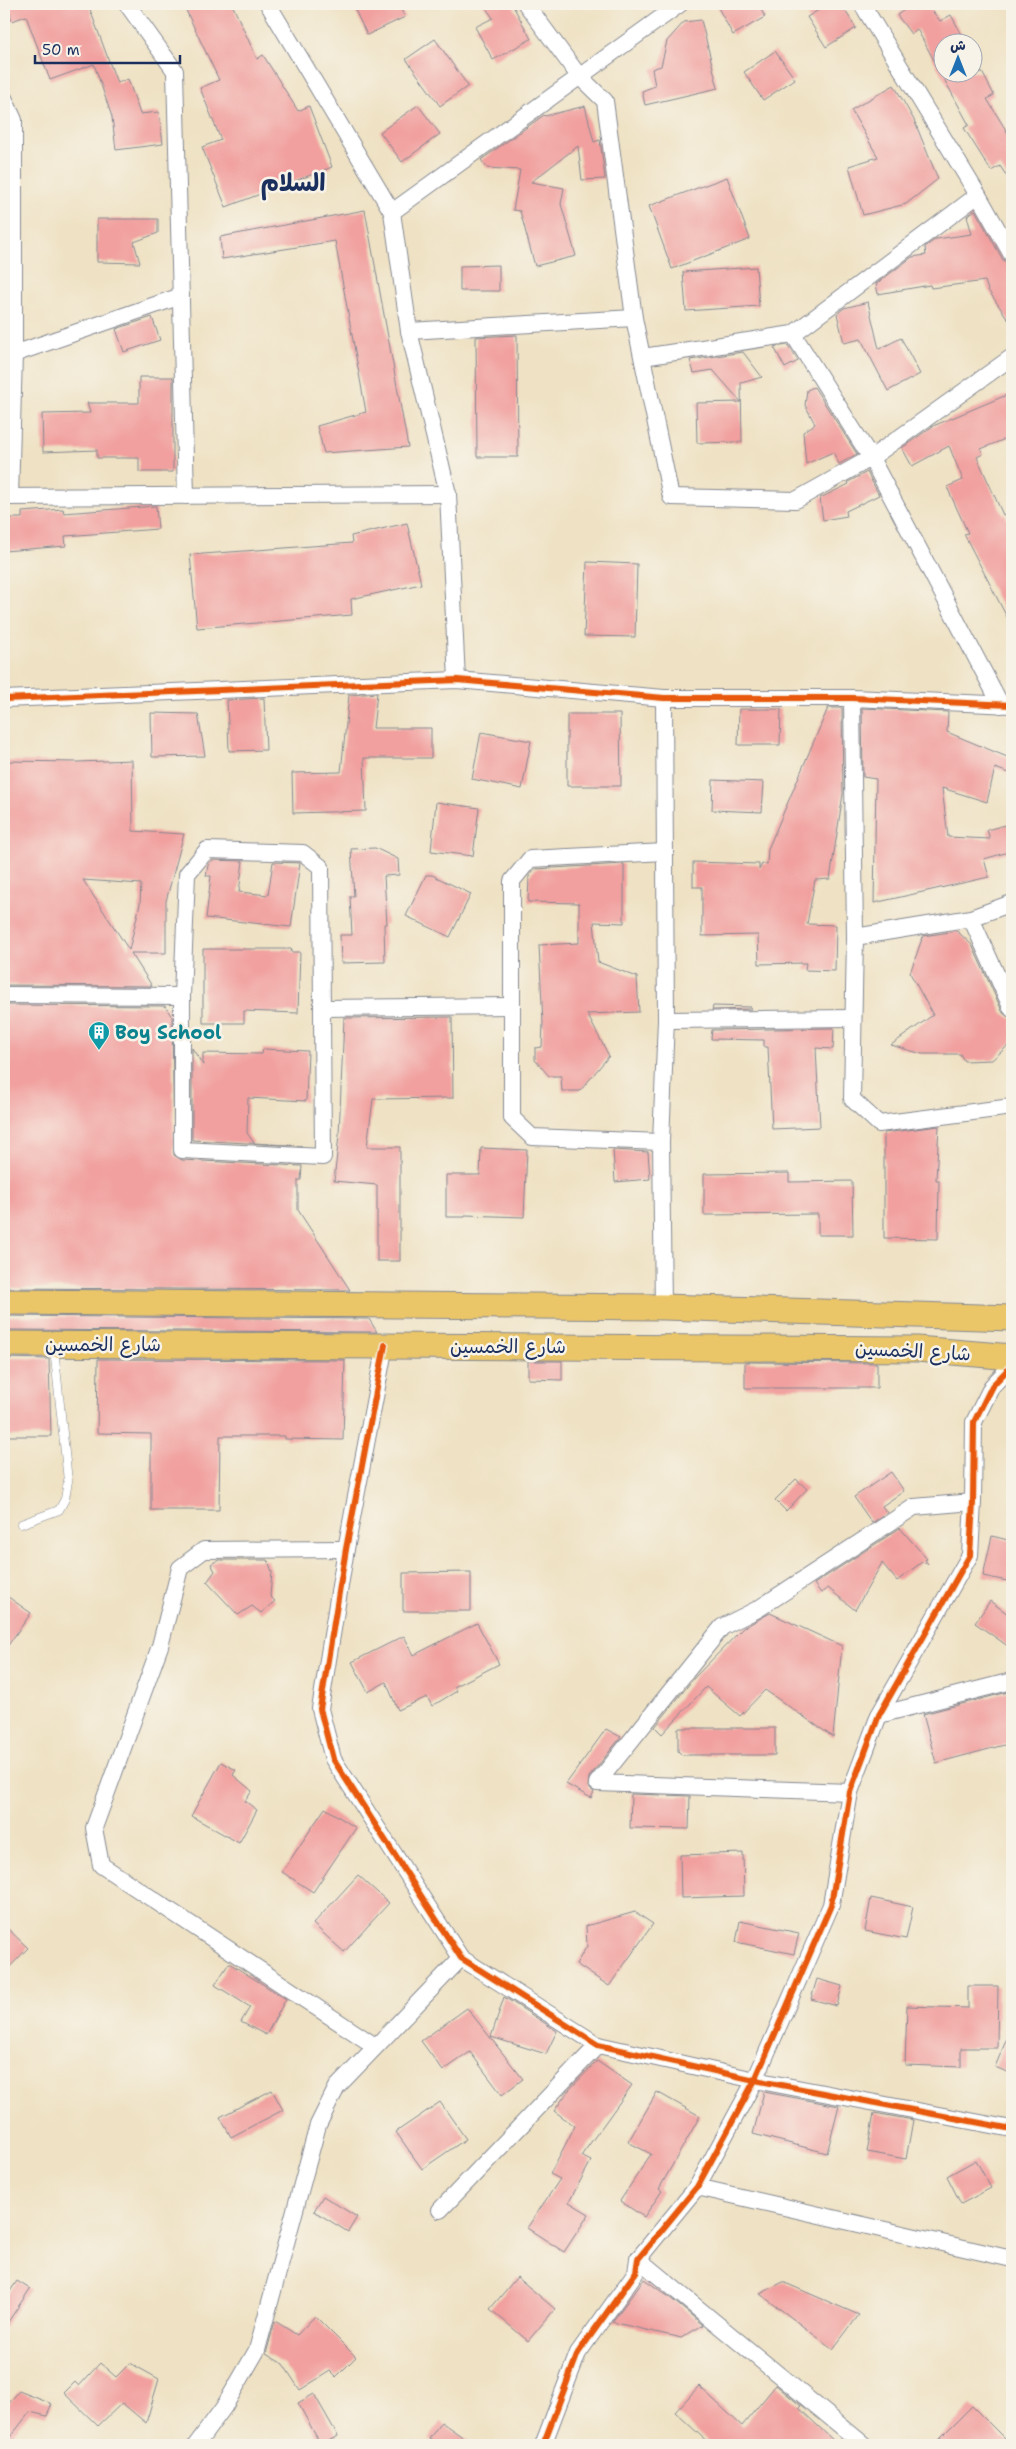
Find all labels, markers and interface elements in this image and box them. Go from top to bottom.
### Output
scale bar [35,32,180,64]
north arrow [934,32,984,82]
text: ش [950,36,966,54]
text: 50 m [42,40,80,60]
district label: السلام [261,167,325,201]
building icon: Boy School [87,1020,111,1051]
place label: Boy School [115,1020,222,1045]
street label: شارع الخمسين [45,1332,161,1358]
street label: شارع الخمسين [450,1334,566,1360]
street label: شارع الخمسين [854,1335,971,1368]

